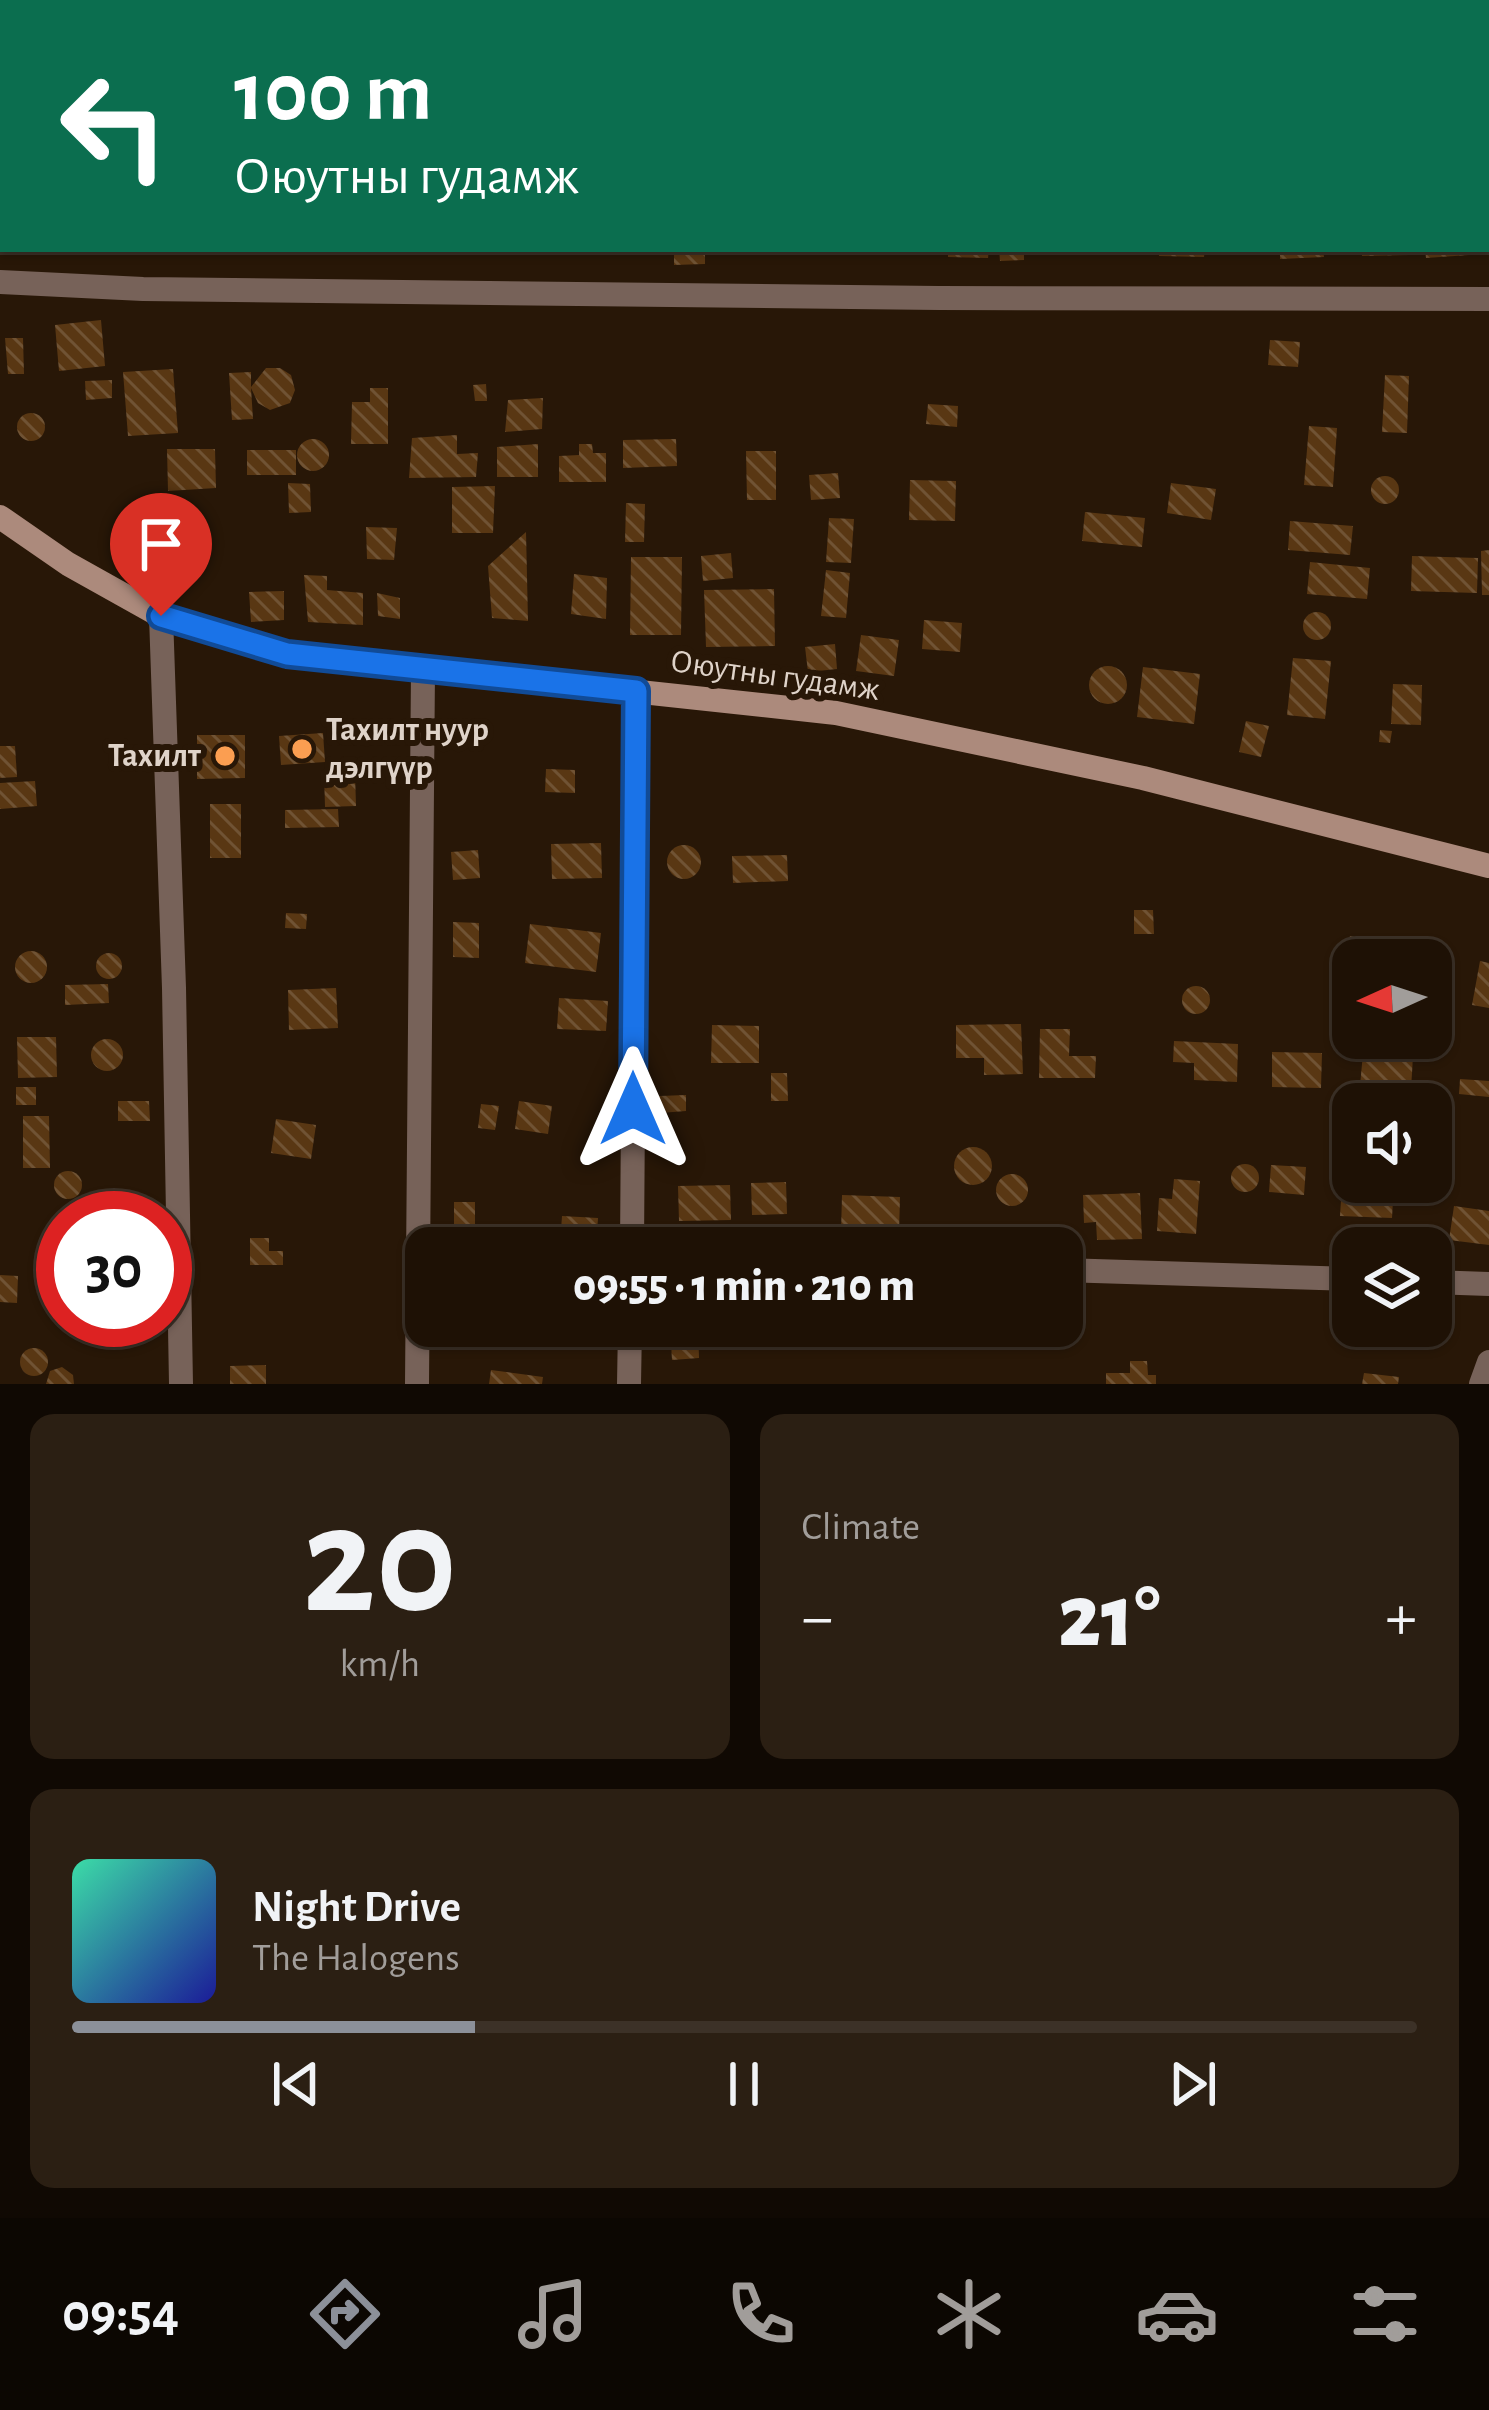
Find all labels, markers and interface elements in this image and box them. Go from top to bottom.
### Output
icon: left [36,48,192,204]
text: 100 m [234,52,432,136]
text: Оюутны гудамж [234,150,579,204]
pin [110,493,212,616]
icon: arrive [128,511,194,577]
street label: Оюутны гудамж [668,645,882,707]
place label: Тахилт нуур дэлгүүр [326,714,489,785]
marker: Тахилт нуур дэлгүүр [289,736,315,762]
place label: Тахилт [108,740,201,773]
marker: Тахилт [212,743,238,769]
north arrow [1332,939,1452,1059]
map controls [1332,939,1452,1347]
position arrow [570,1046,696,1172]
button: sound [1332,1083,1452,1203]
speed limit sign: 30 [36,1191,192,1347]
button: layers [1332,1227,1452,1347]
text: 09:55 · 1 min · 210 m [573,1264,915,1309]
text: 20 [302,1485,457,1641]
text: Climate [802,1508,920,1547]
text: 21° [1058,1573,1161,1663]
text: − [802,1585,833,1651]
text: + [1385,1585,1417,1651]
text: km/h [340,1645,420,1684]
text: Night Drive [252,1885,461,1930]
text: The Halogens [252,1939,460,1978]
icon: previous [263,2051,329,2117]
icon: pause [711,2051,777,2117]
icon: next [1160,2051,1226,2117]
icon: directions [303,2272,387,2356]
icon: music [511,2272,595,2356]
icon: phone [719,2272,803,2356]
icon: climate [927,2272,1011,2356]
icon: car [1135,2272,1219,2356]
icon: filters [1343,2272,1427,2356]
text: 09:54 [62,2287,179,2341]

